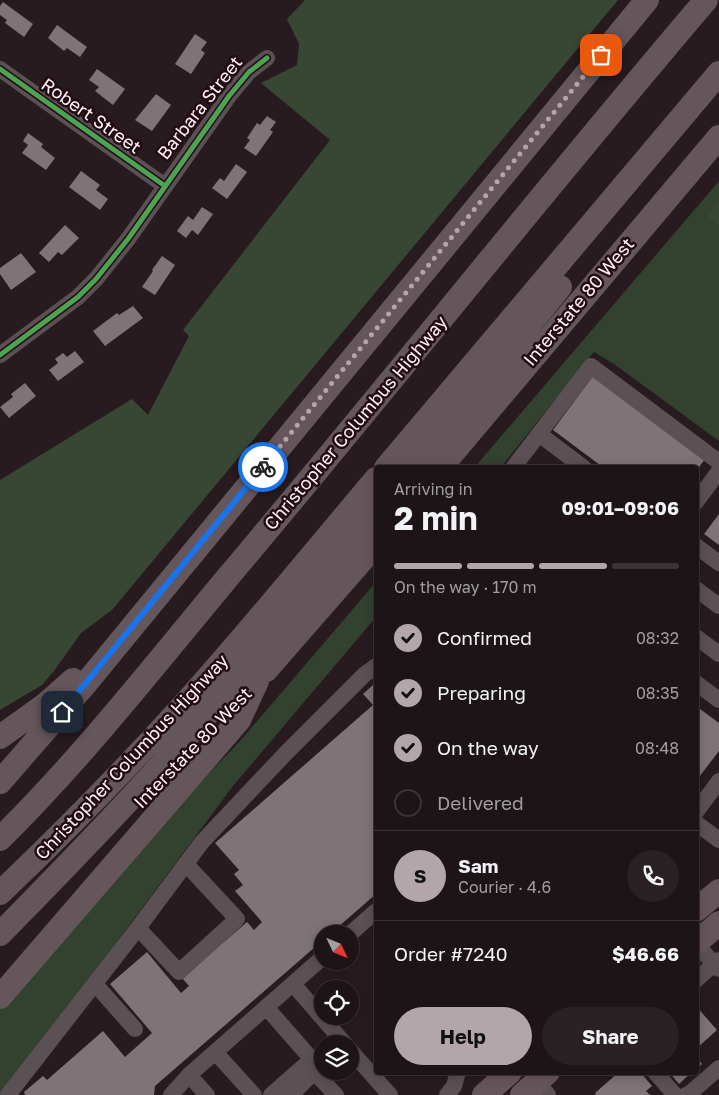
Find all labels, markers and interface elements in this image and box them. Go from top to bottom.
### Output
pin [580,34,622,76]
icon: bag [587,41,615,69]
street label: Barbara Street [152,51,246,164]
street label: Robert Street [37,73,146,158]
street label: Interstate 80 West [518,233,638,370]
street label: Christopher Columbus Highway [259,311,451,534]
courier [238,442,288,492]
icon: bike [249,453,277,481]
text: Arriving in [394,479,473,499]
text: 09:01–09:06 [561,496,679,519]
text: 2 min [394,499,478,537]
text: On the way · 170 m [394,577,537,597]
icon: check [394,624,422,652]
text: Confirmed [437,626,532,649]
text: 08:32 [636,628,679,648]
street label: Christopher Columbus Highway [30,649,232,864]
icon: check [394,679,422,707]
text: Preparing [437,681,526,704]
street label: Interstate 80 West [129,682,256,813]
text: 08:35 [636,683,679,703]
pin [41,691,83,733]
icon: home [48,698,76,726]
icon: check [394,734,422,762]
text: On the way [437,736,539,759]
text: 08:48 [635,738,679,758]
text: Delivered [437,791,524,814]
button: phone [627,850,679,902]
text: Sam [458,854,498,877]
text: S [414,864,426,887]
text: Courier · 4.6 [458,877,551,897]
north arrow [314,925,359,970]
map controls [314,925,359,1080]
text: Order #7240 [394,942,508,965]
text: $46.66 [612,942,679,965]
button: locate [314,980,359,1025]
button: Help [394,1007,532,1065]
button: Share [542,1007,679,1065]
button: layers [314,1035,359,1080]

